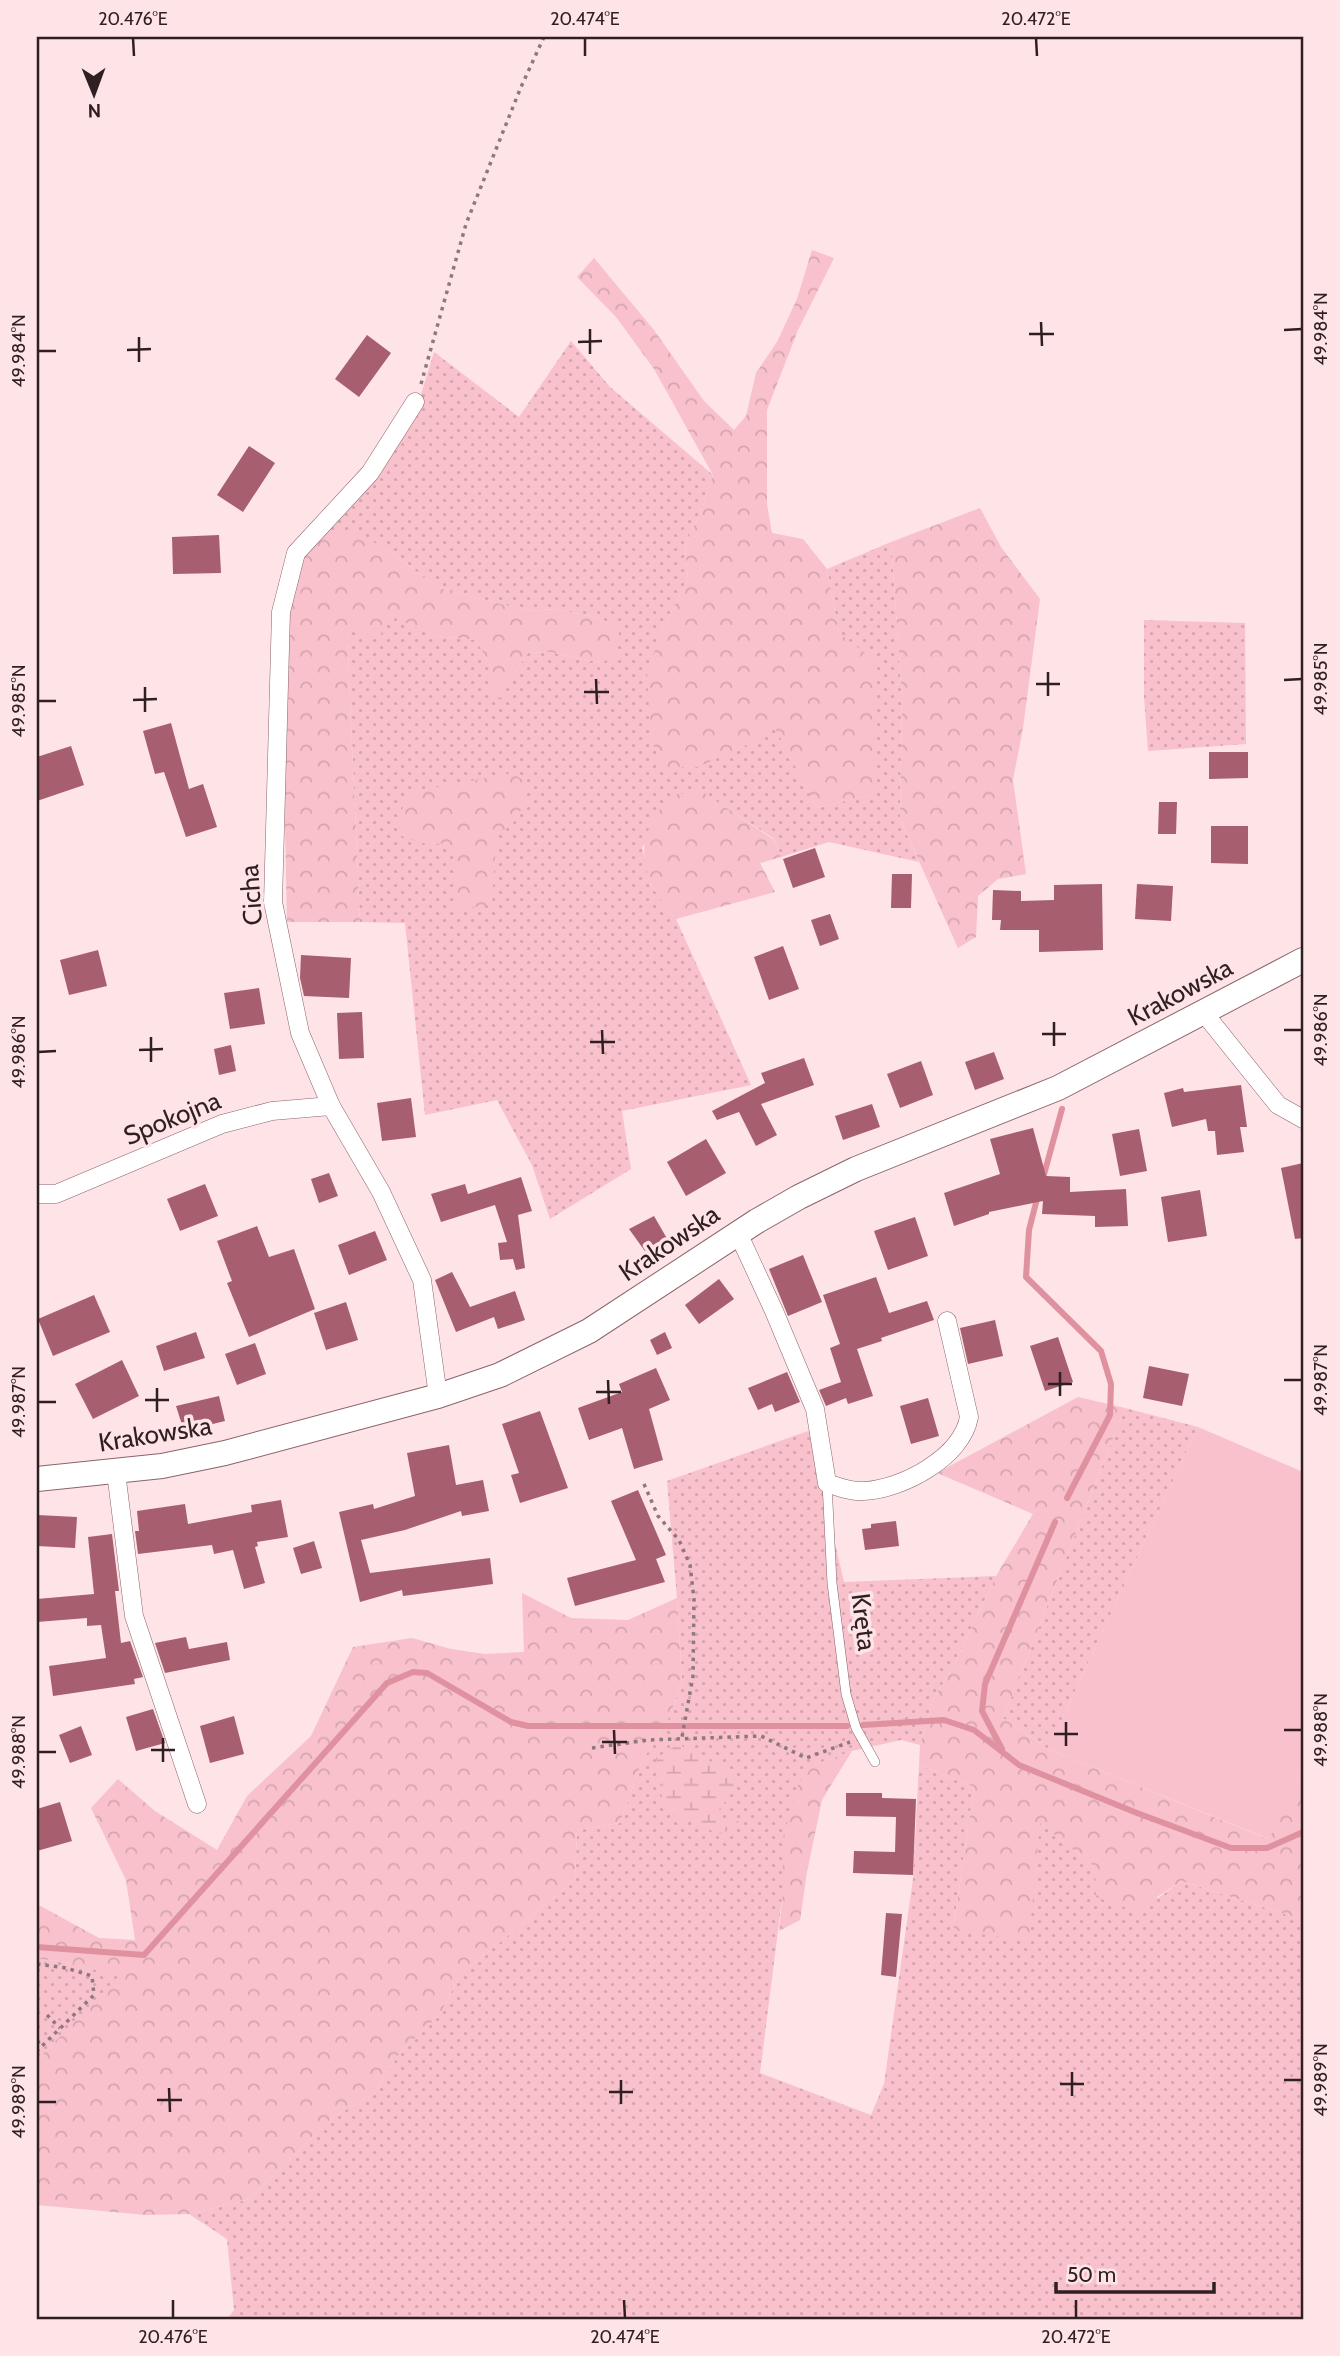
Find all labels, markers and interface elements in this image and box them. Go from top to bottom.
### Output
text: 20.476°E [98,8,168,30]
text: 20.474°E [550,8,620,30]
text: 20.472°E [1001,8,1071,30]
north arrow [60,60,130,130]
text: N [87,99,101,122]
text: 49.984°N [1310,292,1332,366]
text: 49.984°N [8,314,30,388]
text: 49.985°N [1310,643,1332,715]
text: 49.985°N [8,665,30,737]
street label: Cicha [233,863,269,926]
street label: Krakowska [1122,951,1238,1033]
text: 49.986°N [1310,993,1332,1067]
text: 49.986°N [8,1015,30,1089]
street label: Spokojna [119,1084,226,1152]
street label: Krakowska [613,1198,726,1288]
text: 49.987°N [1310,1344,1332,1416]
text: 49.987°N [8,1366,30,1438]
street label: Krakowska [96,1409,214,1459]
street label: Kręta [845,1592,883,1653]
text: 49.988°N [1310,1693,1332,1767]
text: 49.988°N [8,1715,30,1789]
text: 49.989°N [1310,2043,1332,2117]
text: 49.989°N [8,2065,30,2139]
scale bar [1056,2251,1214,2295]
text: 50 m [1067,2262,1116,2287]
text: 20.476°E [138,2326,208,2348]
text: 20.474°E [590,2326,660,2348]
text: 20.472°E [1041,2326,1111,2348]

